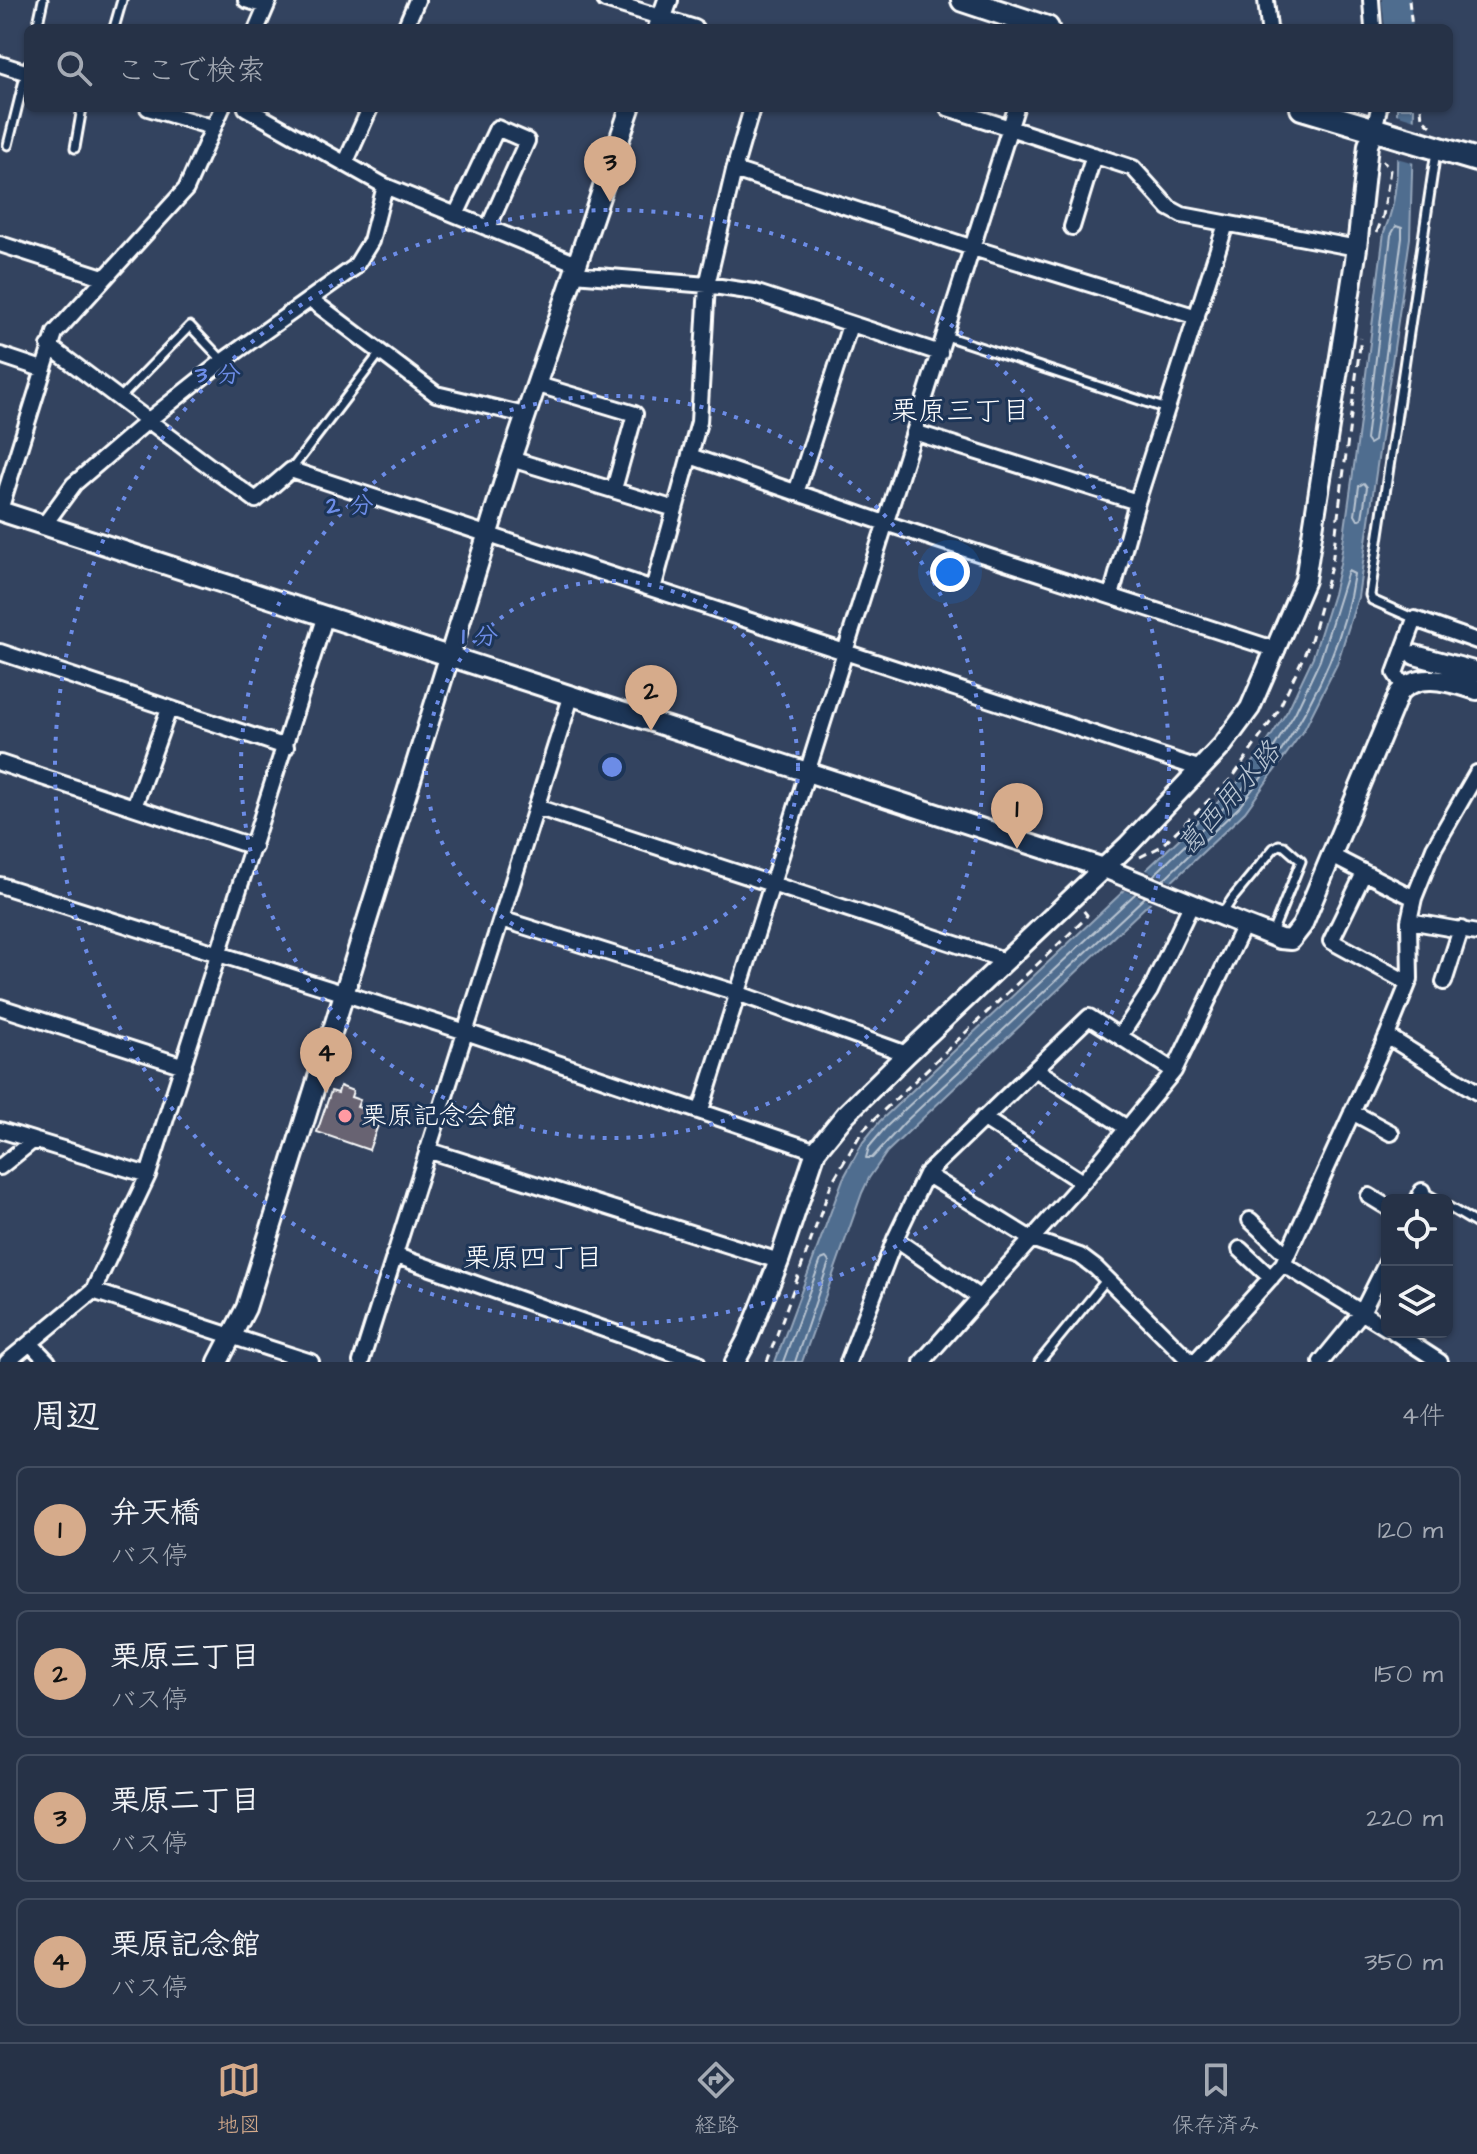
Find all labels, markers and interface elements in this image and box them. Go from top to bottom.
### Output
search box [24,24,1453,112]
icon: search [52,46,96,90]
text: ここで検索 [116,50,266,92]
pin: 3 [584,136,636,202]
text: 3 分 [194,358,241,392]
district label: 栗原三丁目 [890,392,1030,431]
text: 2 分 [325,489,374,523]
your location [930,552,970,592]
text: 1 分 [462,620,498,654]
pin: 2 [625,665,677,731]
water label: 葛西用水路 [1168,732,1291,865]
centre of rings [598,753,626,781]
pin: 1 [991,783,1043,849]
pin: 4 [300,1027,352,1093]
place label: 栗原記念会館 [361,1098,517,1134]
marker: 栗原記念会館 [336,1107,354,1125]
map controls [1381,1194,1453,1338]
button: locate [1381,1194,1453,1266]
district label: 栗原四丁目 [463,1239,603,1278]
button: layers [1381,1266,1453,1338]
text: 周辺 [32,1393,100,1441]
text: 4件 [1401,1398,1445,1434]
text: 弁天橋 [110,1492,200,1534]
text: 1 [58,1512,62,1548]
text: 120 m [1378,1512,1443,1548]
text: バス停 [110,1538,188,1574]
text: 栗原三丁目 [110,1636,260,1678]
text: 2 [53,1656,67,1692]
text: 150 m [1374,1656,1443,1692]
text: バス停 [110,1682,188,1718]
text: 栗原二丁目 [110,1780,260,1822]
text: 3 [53,1800,67,1836]
text: 220 m [1366,1800,1443,1836]
text: バス停 [110,1826,188,1862]
text: 栗原記念館 [110,1924,260,1966]
text: 4 [51,1944,69,1980]
text: 350 m [1364,1944,1443,1980]
text: バス停 [110,1970,188,2006]
tab: 地図 [217,2058,261,2141]
tab: 経路 [694,2058,738,2141]
tab: 保存済み [1172,2058,1260,2141]

